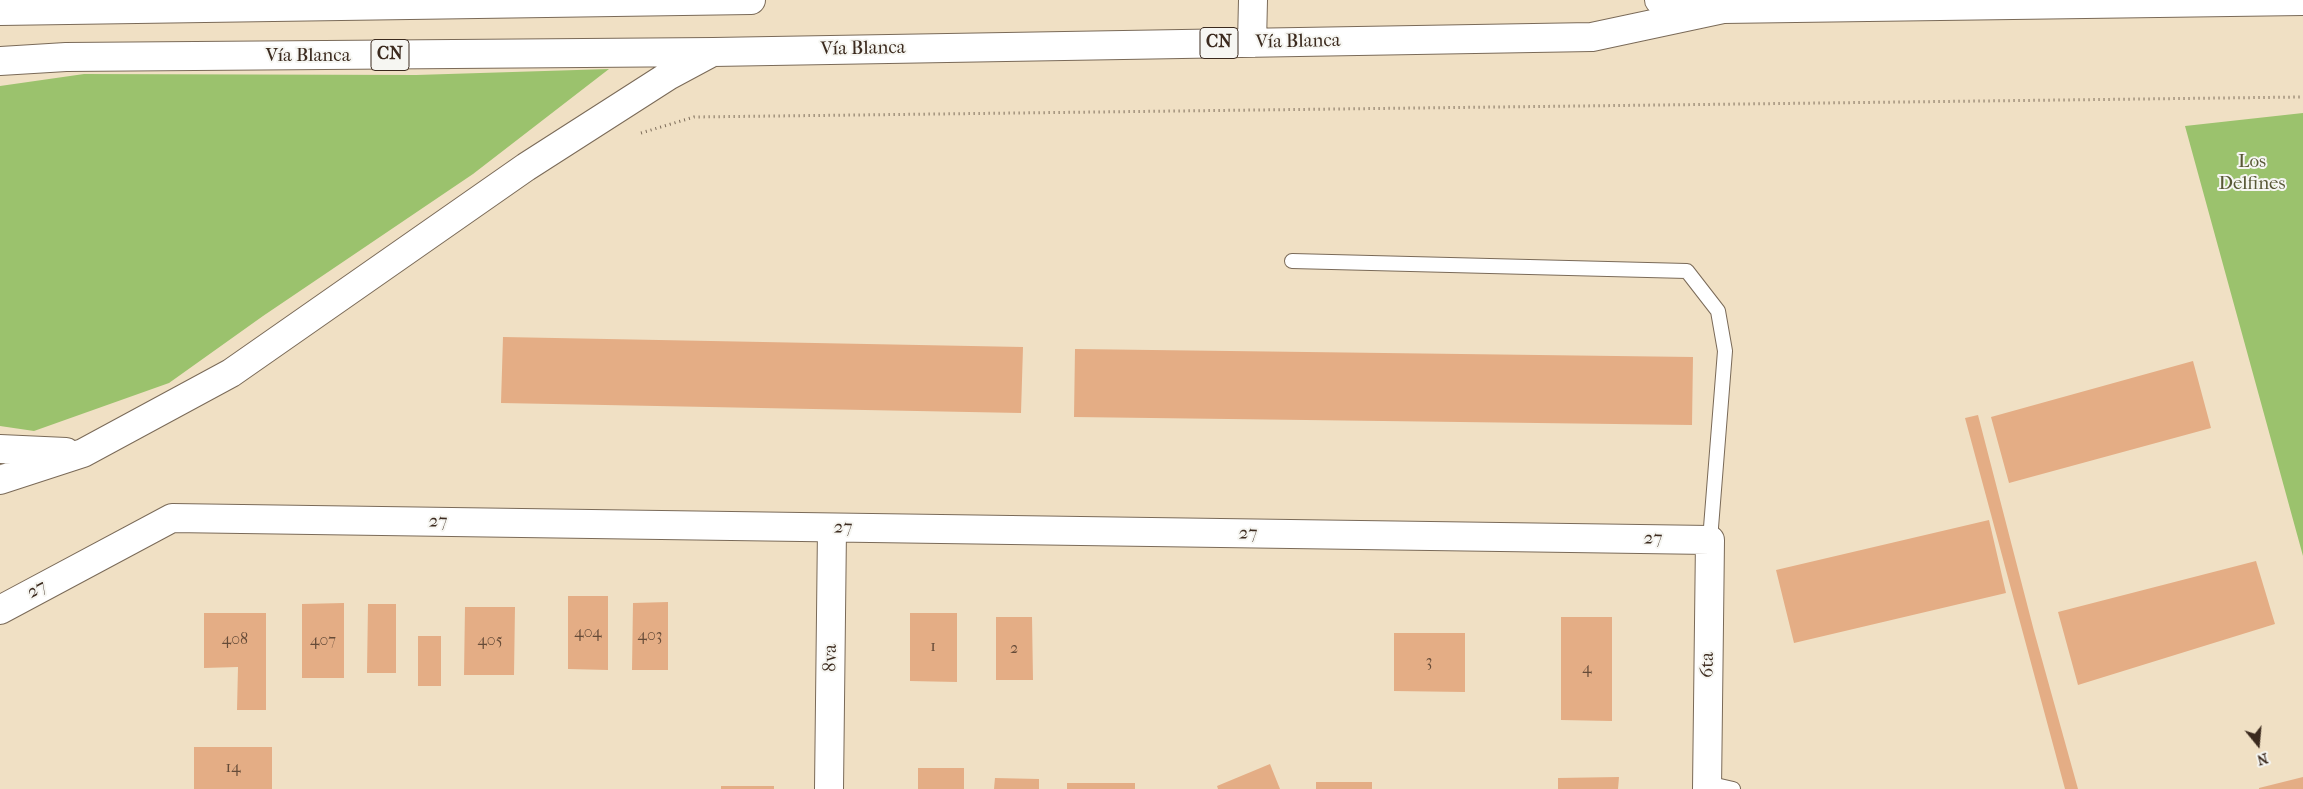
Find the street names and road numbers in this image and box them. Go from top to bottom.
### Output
road number: CN [1200,28,1238,58]
street label: Vía Blanca [1255,30,1341,54]
street label: Vía Blanca [820,37,906,61]
road number: CN [371,40,409,70]
street label: Vía Blanca [266,45,350,67]
street label: 27 [428,510,448,534]
street label: 27 [833,516,853,540]
street label: 27 [1238,522,1258,546]
street label: 27 [1643,527,1663,551]
street label: 27 [23,575,51,605]
street label: 8va [819,644,843,672]
street label: 6ta [1696,652,1720,678]

